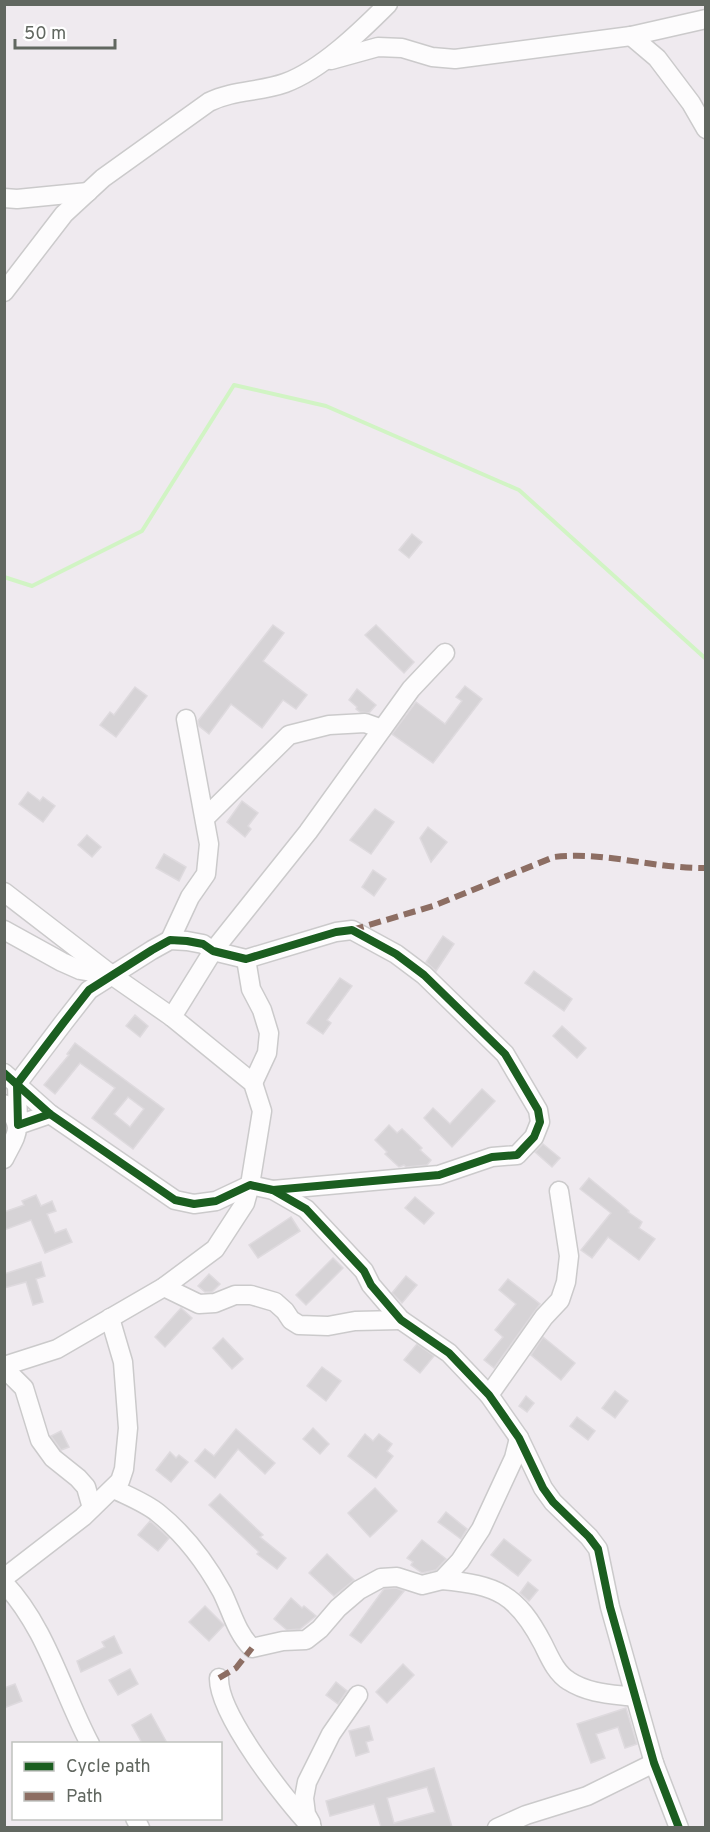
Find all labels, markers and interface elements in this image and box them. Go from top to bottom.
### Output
scale bar [15,12,116,50]
text: 50 m [24,23,66,46]
legend [12,1742,222,1820]
text: Cycle path [66,1756,151,1779]
text: Path [66,1786,103,1809]

